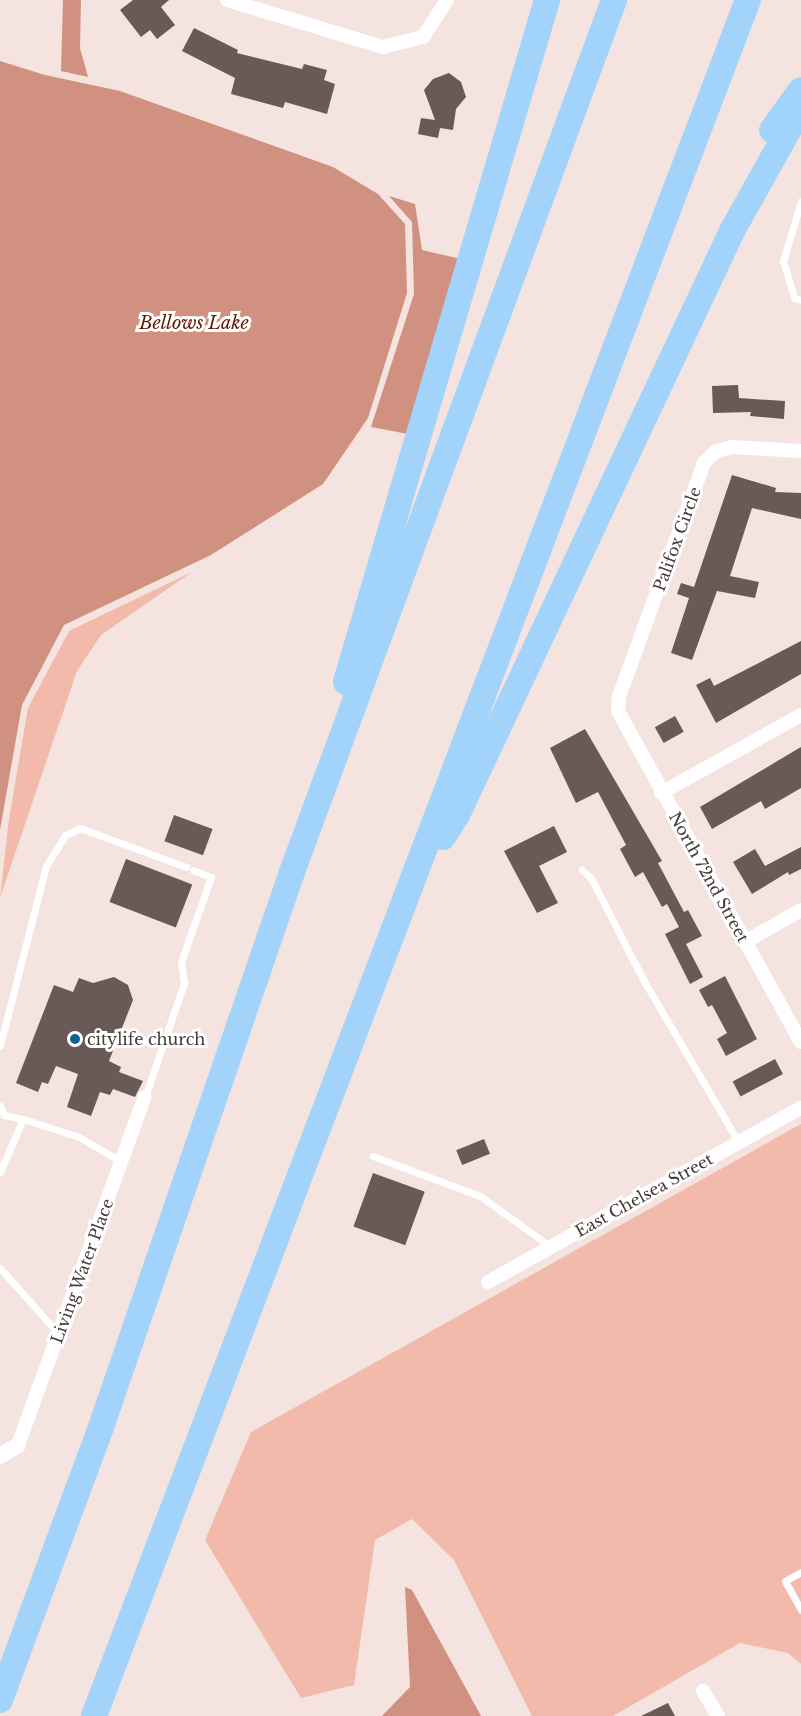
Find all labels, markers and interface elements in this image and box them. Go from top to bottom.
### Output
water label: Bellows Lake [139,312,249,334]
street label: Palifox Circle [649,484,705,594]
street label: North 72nd Street [665,808,753,946]
place label: citylife church [87,1029,205,1049]
marker: citylife church [68,1032,82,1046]
street label: East Chelsea Street [572,1149,716,1241]
street label: Living Water Place [47,1195,117,1347]

